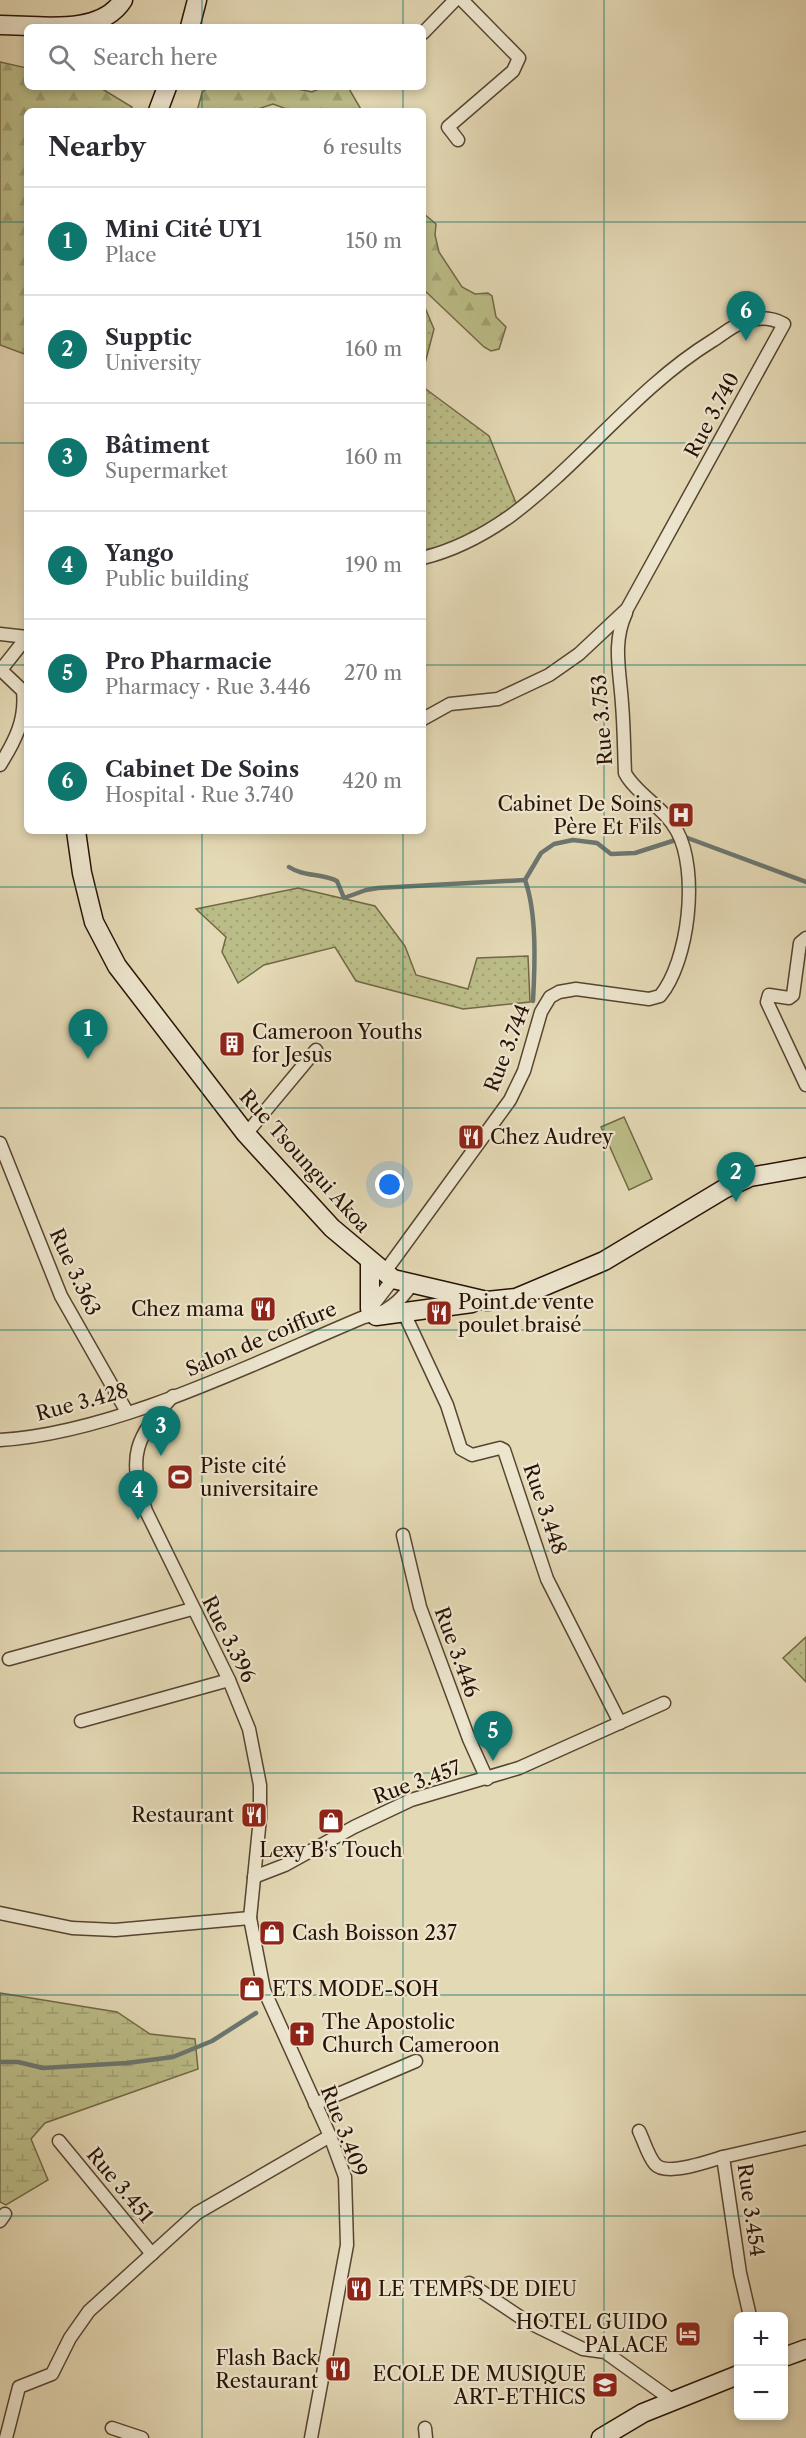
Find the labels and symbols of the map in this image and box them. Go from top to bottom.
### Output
pin: 6 [726,292,766,341]
street label: Rue 3.740 [680,368,744,462]
street label: Rue 3.753 [587,674,617,766]
place label: Cabinet De Soins Père Et Fils [497,792,662,839]
hospital icon: Cabinet De Soins Père Et Fils [666,800,696,830]
street label: Rue 3.744 [479,1001,535,1095]
pin: 1 [68,1010,107,1059]
place label: Cameroon Youths for Jesus [252,1020,422,1067]
building icon: Cameroon Youths for Jesus [217,1029,247,1059]
street label: Rue Tsoungui Akoa [234,1085,376,1238]
restaurant icon: Chez Audrey [456,1122,486,1152]
place label: Chez Audrey [490,1125,614,1149]
pin: 2 [716,1152,756,1202]
your location [375,1170,404,1199]
street label: Rue 3.363 [44,1225,106,1319]
place label: Point de vente poulet braisé [458,1290,594,1337]
restaurant icon: Chez mama [248,1294,278,1324]
street label: Salon de coiffure [182,1296,340,1382]
place label: Chez mama [131,1297,244,1321]
restaurant icon: Point de vente poulet braisé [424,1298,454,1328]
street label: Rue 3.428 [33,1378,131,1426]
pin: 3 [142,1406,180,1456]
place label: Piste cité universitaire [200,1454,318,1501]
street label: Rue 3.448 [518,1460,572,1558]
sports icon: Piste cité universitaire [165,1462,195,1492]
pin: 4 [118,1470,158,1520]
street label: Rue 3.396 [197,1592,261,1686]
street label: Rue 3.446 [430,1603,484,1701]
pin: 5 [474,1712,512,1761]
street label: Rue 3.457 [370,1755,464,1809]
restaurant icon: Restaurant [239,1800,269,1830]
place label: Restaurant [131,1803,234,1827]
shop icon: Lexy B's Touch [316,1806,346,1836]
place label: Lexy B's Touch [259,1838,403,1862]
shop icon: Cash Boisson 237 [257,1918,287,1948]
place label: Cash Boisson 237 [292,1921,457,1945]
shop icon: ETS MODE-SOH [237,1974,267,2004]
place label: ETS MODE-SOH [272,1977,439,2001]
place label: The Apostolic Church Cameroon [322,2010,500,2057]
church icon: The Apostolic Church Cameroon [287,2019,317,2049]
street label: Rue 3.409 [316,2082,372,2180]
street label: Rue 3.451 [82,2143,159,2228]
street label: Rue 3.454 [733,2162,769,2258]
restaurant icon: LE TEMPS DE DIEU [344,2274,374,2304]
place label: LE TEMPS DE DIEU [378,2277,577,2301]
place label: HOTEL GUIDO PALACE [516,2310,668,2357]
hotel icon: HOTEL GUIDO PALACE [673,2319,703,2349]
place label: Flash Back Restaurant [215,2346,319,2393]
restaurant icon: Flash Back Restaurant [323,2354,353,2384]
place label: ECOLE DE MUSIQUE ART-ETHICS [373,2362,586,2409]
school or university icon: ECOLE DE MUSIQUE ART-ETHICS [590,2370,620,2400]

